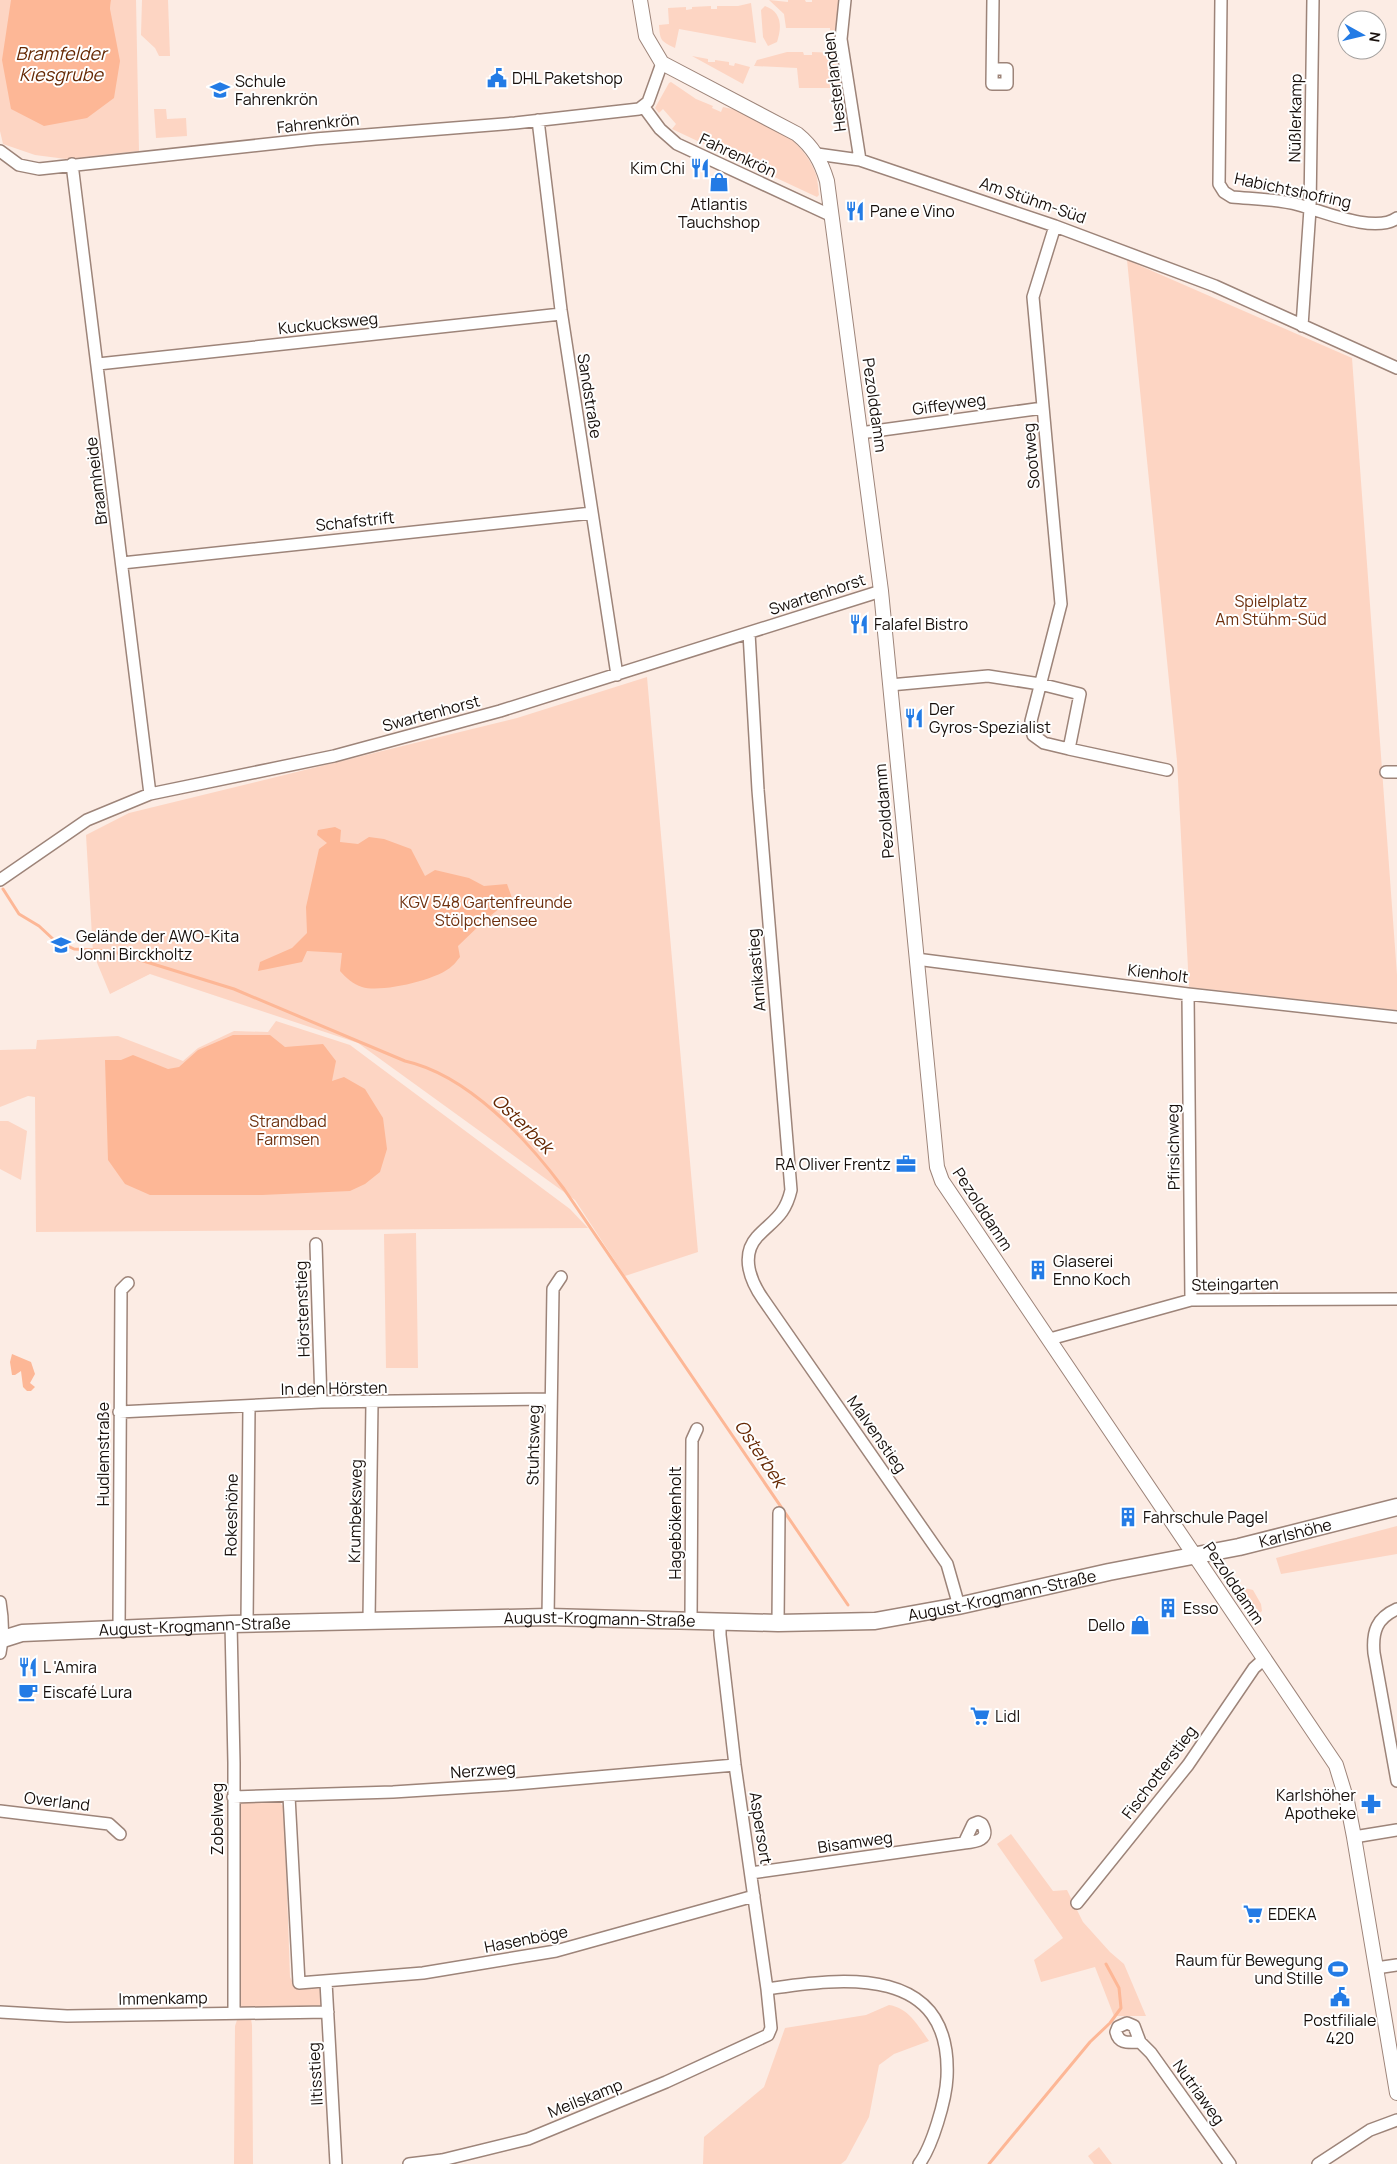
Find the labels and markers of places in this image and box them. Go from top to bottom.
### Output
public building icon: DHL Paketshop [486,67,508,89]
place label: DHL Paketshop [512,67,623,89]
place label: Schule Fahrenkrön [235,70,318,110]
school or university icon: Schule Fahrenkrön [209,79,231,101]
place label: Kim Chi [630,157,685,179]
restaurant icon: Kim Chi [689,157,711,179]
shop icon: Atlantis Tauchshop [708,171,730,193]
place label: Atlantis Tauchshop [678,193,760,233]
restaurant icon: Pane e Vino [844,200,866,222]
place label: Pane e Vino [870,200,955,222]
restaurant icon: Falafel Bistro [848,613,870,635]
place label: Falafel Bistro [874,613,968,635]
place label: Der Gyros-Spezialist [929,698,1051,738]
restaurant icon: Der Gyros-Spezialist [903,707,925,729]
place label: Gelände der AWO-Kita Jonni Birckholtz [76,925,239,965]
school or university icon: Gelände der AWO-Kita Jonni Birckholtz [50,934,72,956]
place label: RA Oliver Frentz [775,1153,891,1175]
office icon: RA Oliver Frentz [895,1153,917,1175]
place label: Glaserei Enno Koch [1053,1250,1130,1290]
building icon: Glaserei Enno Koch [1027,1259,1049,1281]
building icon: Fahrschule Pagel [1117,1506,1139,1528]
place label: Fahrschule Pagel [1143,1506,1268,1528]
building icon: Esso [1157,1597,1179,1619]
place label: Esso [1183,1597,1218,1619]
place label: Dello [1088,1614,1125,1636]
shop icon: Dello [1129,1614,1151,1636]
restaurant icon: L 'Amira [17,1656,39,1678]
place label: L 'Amira [43,1656,97,1678]
cafe icon: Eiscafé Lura [17,1681,39,1703]
place label: Eiscafé Lura [43,1681,132,1703]
supermarket icon: Lidl [969,1705,991,1727]
place label: Lidl [995,1705,1020,1727]
place label: Karlshöher Apotheke [1276,1784,1356,1824]
pharmacy icon: Karlshöher Apotheke [1360,1793,1382,1815]
supermarket icon: EDEKA [1242,1903,1264,1925]
place label: EDEKA [1268,1903,1317,1925]
place label: Raum für Bewegung und Stille [1176,1949,1323,1989]
sports icon: Raum für Bewegung und Stille [1327,1958,1349,1980]
public building icon: Postfiliale 420 [1329,1986,1351,2008]
place label: Postfiliale 420 [1304,2009,1376,2049]

